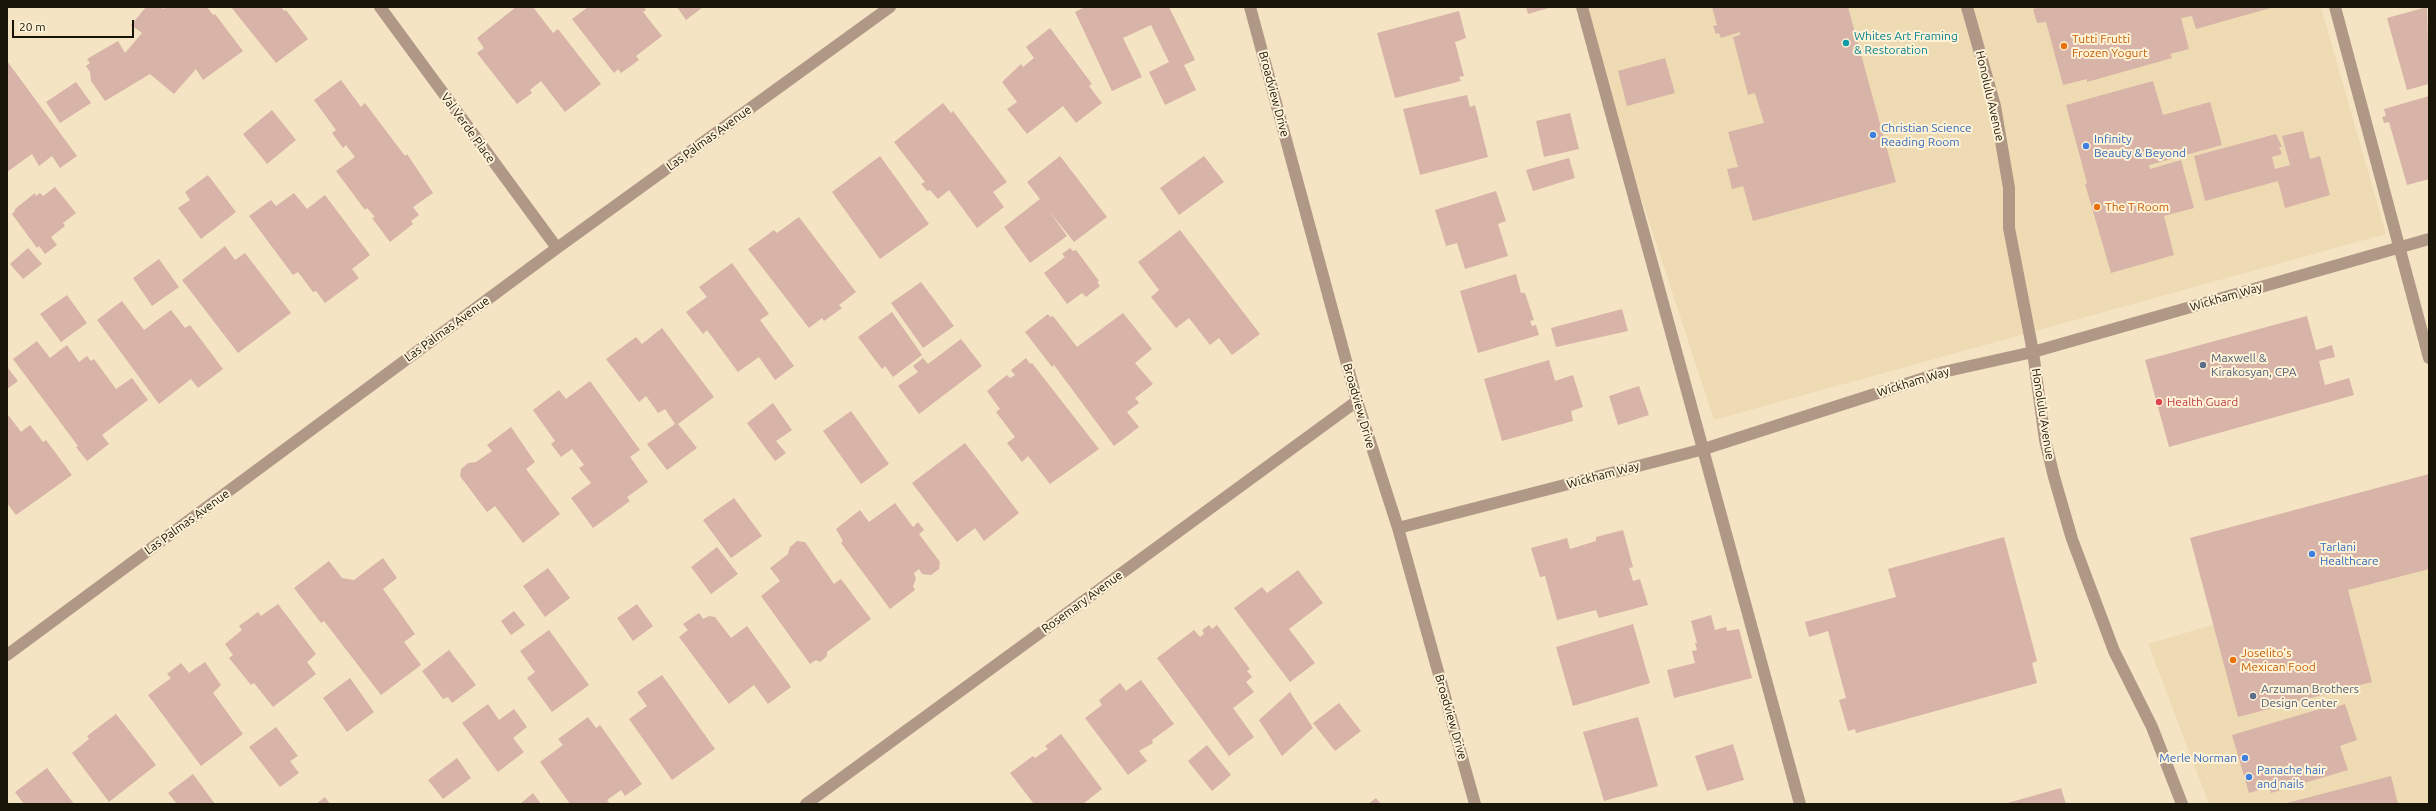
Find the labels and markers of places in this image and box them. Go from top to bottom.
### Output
place label: Whites Art Framing & Restoration [1854,29,1958,57]
place label: Tutti Frutti Frozen Yogurt [2072,32,2148,60]
marker: Whites Art Framing & Restoration [1841,38,1851,48]
marker: Tutti Frutti Frozen Yogurt [2059,41,2069,51]
place label: Christian Science Reading Room [1881,121,1972,149]
marker: Christian Science Reading Room [1868,130,1878,140]
place label: Infinity Beauty & Beyond [2094,132,2186,160]
marker: Infinity Beauty & Beyond [2081,141,2091,151]
place label: The T Room [2105,200,2169,214]
marker: The T Room [2092,202,2102,212]
place label: Maxwell & Kirakosyan, CPA [2211,351,2297,379]
marker: Maxwell & Kirakosyan, CPA [2198,360,2208,370]
place label: Health Guard [2167,395,2238,409]
marker: Health Guard [2154,397,2164,407]
place label: Tarlani Healthcare [2320,540,2379,568]
marker: Tarlani Healthcare [2307,549,2317,559]
place label: Joselito's Mexican Food [2241,646,2316,674]
marker: Joselito's Mexican Food [2228,655,2238,665]
place label: Arzuman Brothers Design Center [2261,682,2359,710]
marker: Arzuman Brothers Design Center [2248,691,2258,701]
place label: Merle Norman [2159,751,2237,765]
marker: Merle Norman [2240,753,2250,763]
place label: Panache hair and nails [2257,763,2326,791]
marker: Panache hair and nails [2244,772,2254,782]

